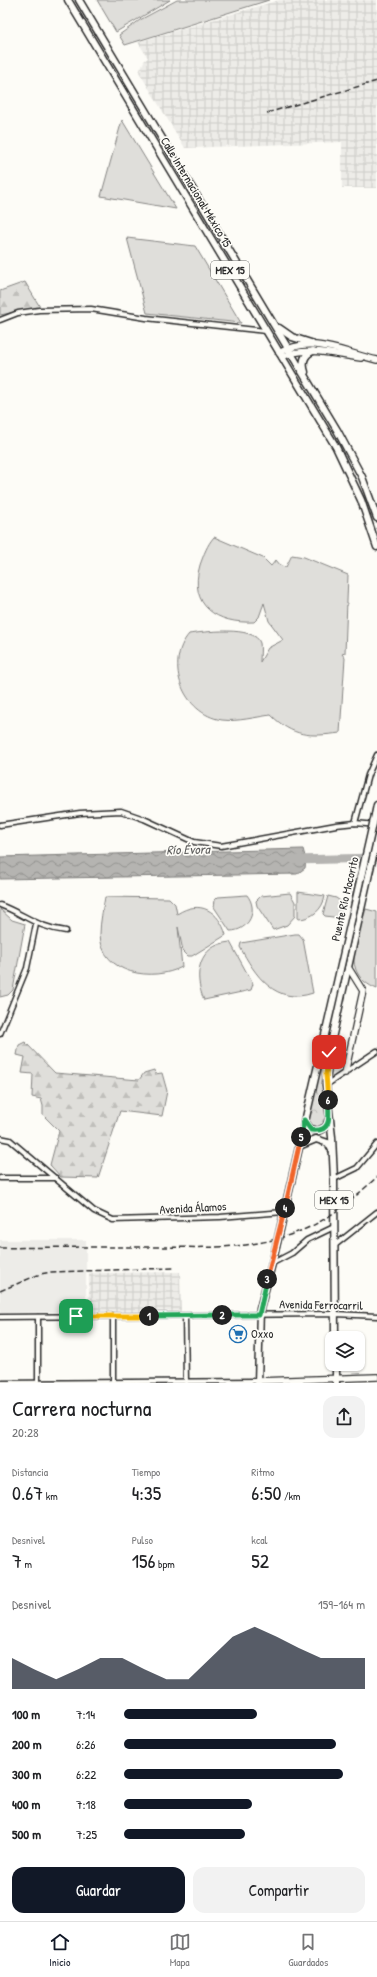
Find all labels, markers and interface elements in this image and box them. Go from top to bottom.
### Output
street label: Calle Internacional México 15 [157,133,236,250]
road number: MEX 15 [211,261,249,279]
water label: Río Évora [166,840,212,858]
street label: Puente Río Mocorito [327,855,362,943]
pin [312,1035,346,1069]
icon: check [318,1041,340,1063]
pin: 6 [318,1090,338,1110]
text: 6 [326,1093,330,1107]
pin: 5 [291,1127,311,1147]
text: 5 [299,1130,303,1144]
road number: MEX 15 [315,1191,353,1209]
street label: Avenida Álamos [159,1197,227,1218]
pin: 4 [275,1198,295,1218]
text: 4 [283,1201,287,1215]
pin: 3 [257,1269,277,1289]
text: 3 [265,1272,269,1286]
street label: Avenida Ferrocarril [279,1295,364,1314]
pin [59,1299,93,1333]
icon: arrive [65,1305,87,1327]
pin: 2 [212,1305,232,1325]
pin: 1 [139,1306,159,1326]
text: 2 [219,1308,225,1322]
text: 1 [147,1309,151,1323]
supermarket icon: Oxxo [228,1324,248,1344]
place label: Oxxo [251,1325,273,1342]
map controls [325,1331,365,1371]
button: layers [325,1331,365,1371]
text: Carrera nocturna [12,1393,151,1423]
button: share [323,1396,365,1438]
text: 20:28 [12,1423,39,1441]
text: Distancia [12,1465,48,1479]
text: Tiempo [132,1465,160,1479]
text: Ritmo [251,1465,274,1479]
text: 0.67 [12,1479,43,1506]
text: 4:35 [132,1479,161,1506]
text: 6:50 [251,1479,281,1506]
text: km [43,1489,58,1503]
text: /km [281,1489,301,1503]
text: Desnivel [12,1533,45,1547]
text: Pulso [132,1533,153,1547]
text: kcal [251,1533,267,1547]
text: 7 [12,1547,22,1574]
text: 156 [132,1547,155,1574]
text: 52 [251,1547,269,1574]
text: m [22,1557,32,1571]
text: bpm [155,1557,175,1571]
text: Desnivel [12,1595,51,1613]
text: 159–164 m [318,1595,365,1613]
text: 100 m [12,1705,40,1723]
text: 7:14 [76,1705,95,1723]
text: 200 m [12,1735,42,1753]
text: 6:26 [76,1735,95,1753]
text: 300 m [12,1765,41,1783]
text: 6:22 [76,1765,96,1783]
text: 400 m [12,1795,40,1813]
text: 7:18 [76,1795,96,1813]
text: 500 m [12,1825,41,1843]
text: 7:25 [76,1825,97,1843]
button: Guardar [12,1867,185,1913]
button: Compartir [193,1867,365,1913]
tab: Inicio [49,1931,71,1969]
tab: Mapa [169,1931,191,1969]
tab: Guardados [288,1931,328,1969]

